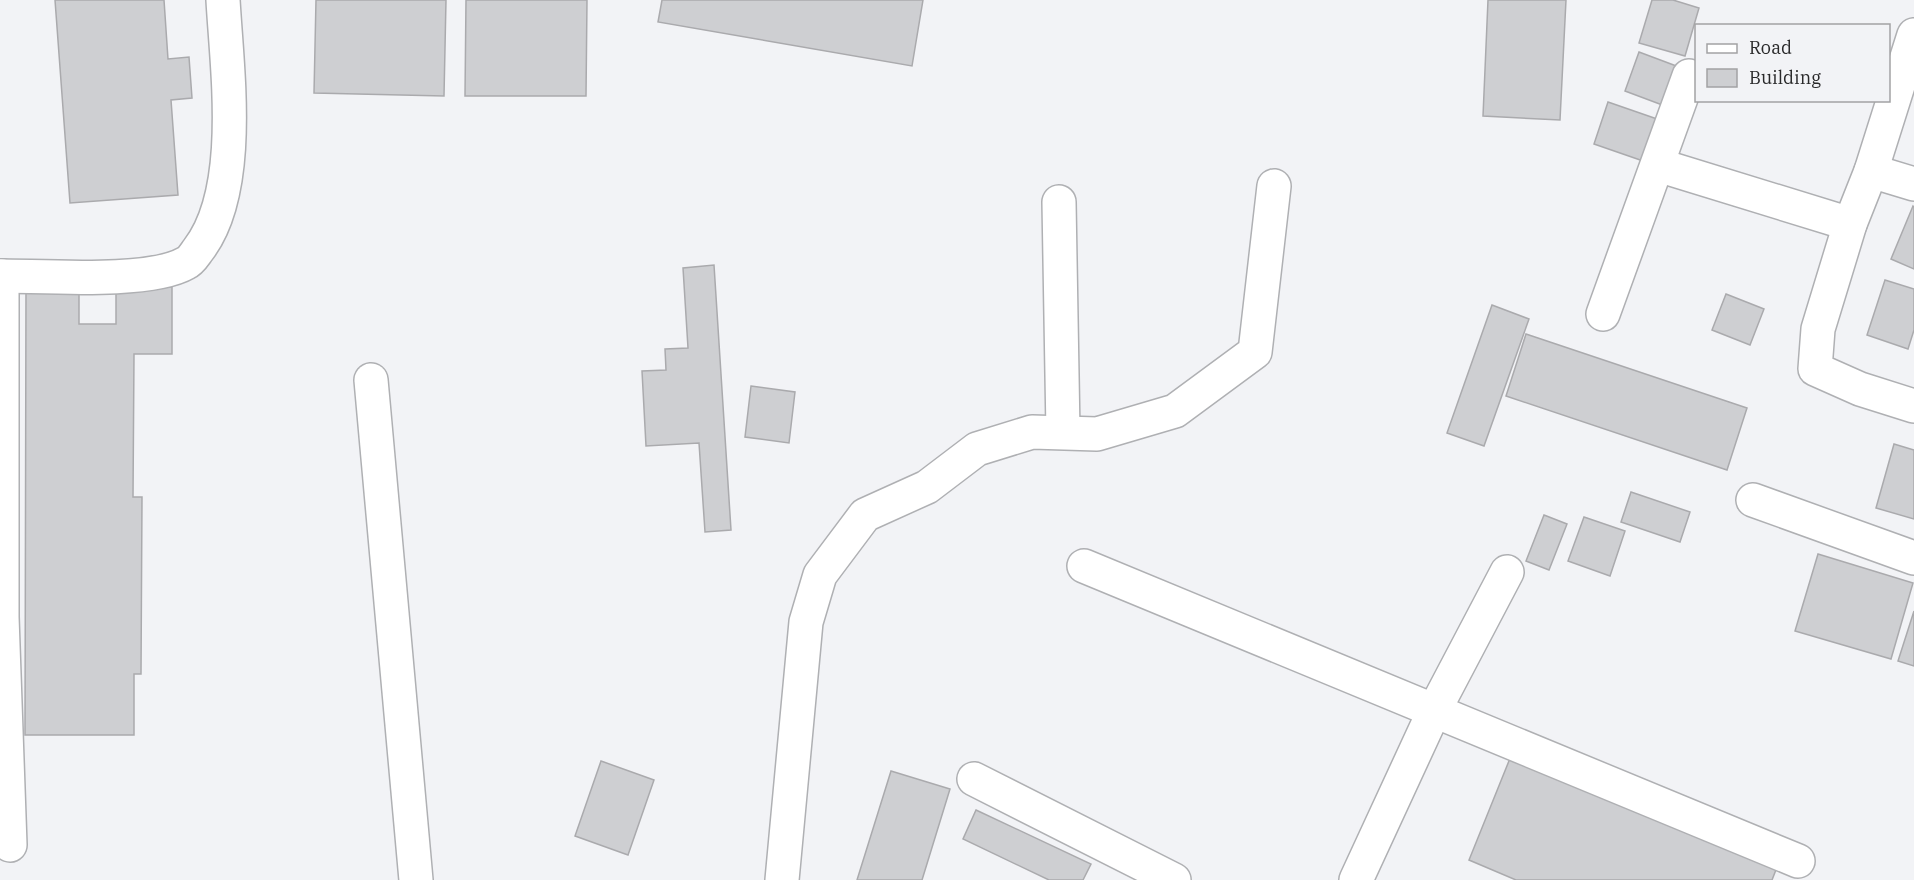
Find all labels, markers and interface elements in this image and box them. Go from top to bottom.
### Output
legend [1695,24,1890,102]
text: Road [1749,36,1792,59]
text: Building [1749,66,1821,89]

